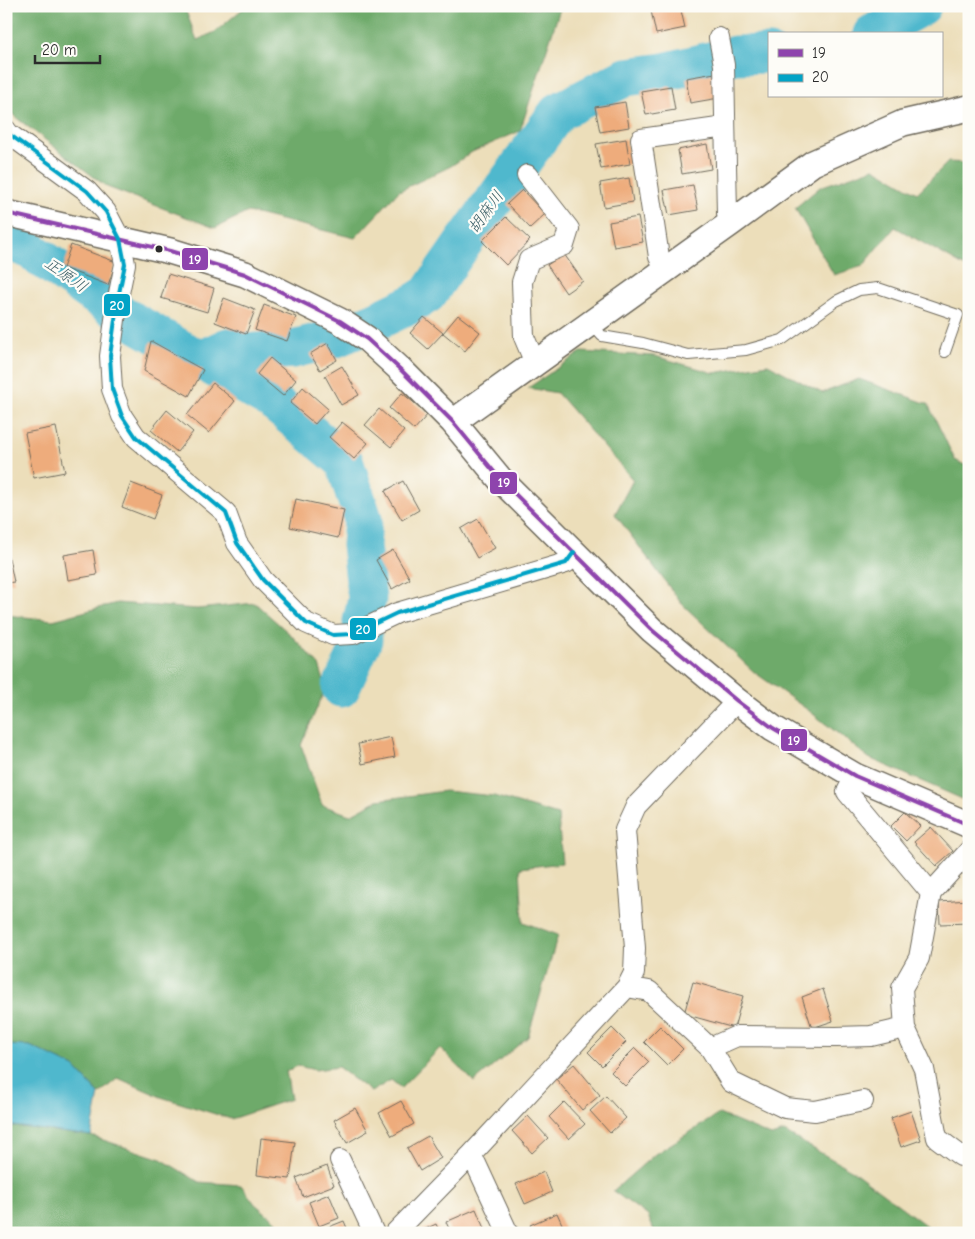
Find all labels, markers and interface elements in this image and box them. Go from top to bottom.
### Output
scale bar [35,32,100,64]
legend [768,32,942,98]
text: 20 m [42,41,76,59]
text: 19 [812,44,826,62]
text: 20 [812,68,829,86]
water label: 胡麻川 [465,187,507,237]
unlabelled marker [154,244,164,254]
line badge: 19 [181,247,209,271]
text: 19 [189,251,201,268]
water label: 正原川 [41,254,91,296]
line badge: 20 [103,293,131,317]
text: 20 [110,297,124,314]
line badge: 19 [489,471,518,495]
text: 19 [498,474,510,491]
line badge: 20 [349,617,377,641]
text: 20 [356,621,370,638]
line badge: 19 [780,728,808,752]
text: 19 [788,732,800,749]

